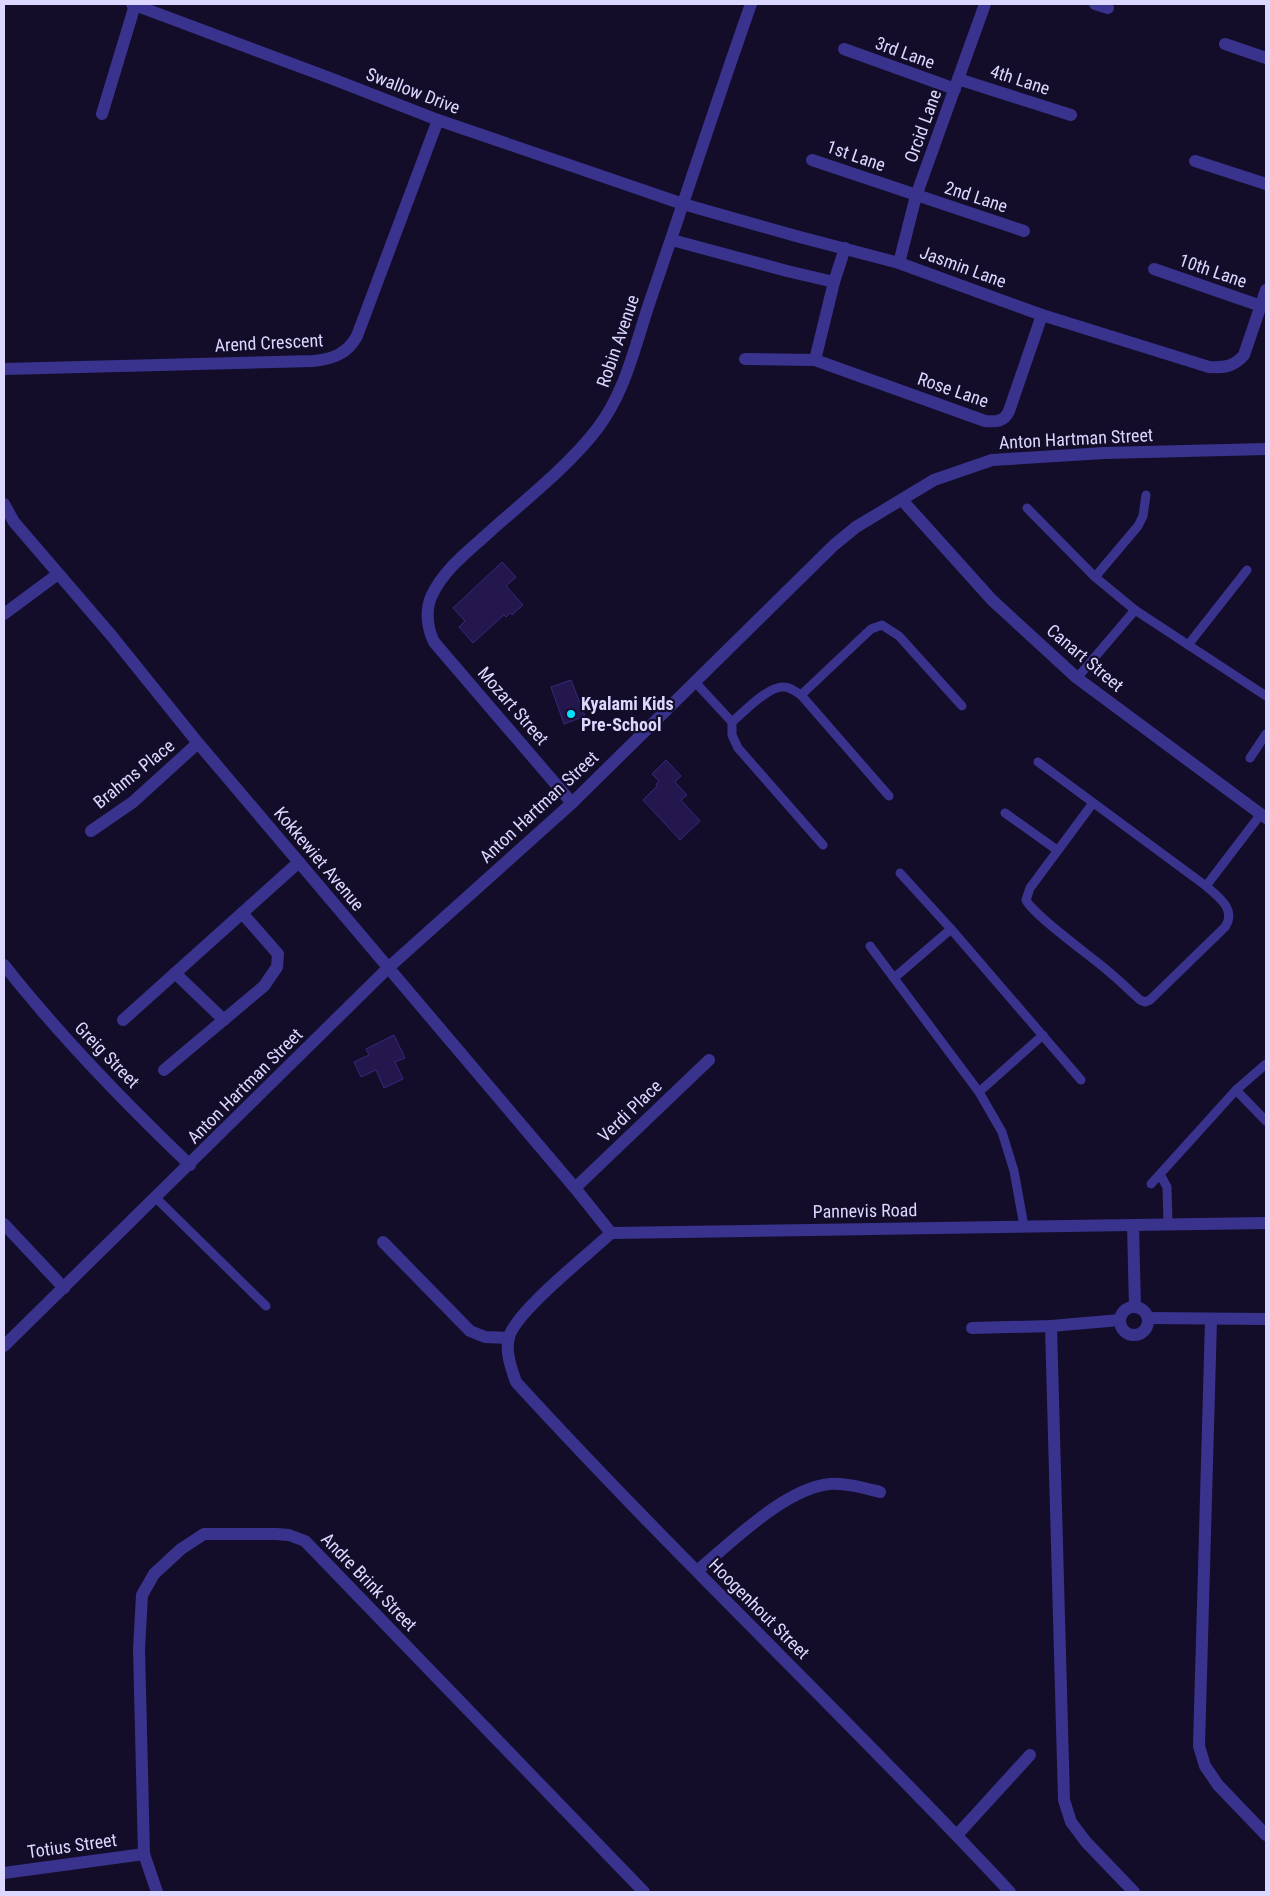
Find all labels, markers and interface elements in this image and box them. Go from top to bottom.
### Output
street label: 3rd Lane [873,32,938,73]
street label: 4th Lane [988,60,1053,99]
street label: Swallow Drive [363,63,463,118]
street label: Orcid Lane [900,87,945,165]
street label: 1st Lane [824,136,888,175]
street label: 2nd Lane [942,176,1010,217]
street label: Jasmin Lane [917,241,1009,292]
street label: 10th Lane [1177,249,1250,292]
street label: Robin Avenue [592,292,643,390]
street label: Arend Crescent [214,329,324,356]
street label: Rose Lane [915,368,991,411]
street label: Anton Hartman Street [998,424,1154,453]
street label: Canart Street [1043,619,1128,696]
street label: Mozart Street [474,662,553,749]
place label: Kyalami Kids Pre-School [581,693,674,735]
marker: Kyalami Kids Pre-School [565,708,577,720]
street label: Brahms Place [89,735,178,812]
street label: Anton Hartman Street [475,746,602,867]
street label: Kokkewiet Avenue [270,803,369,915]
street label: Greig Street [71,1017,144,1092]
street label: Anton Hartman Street [183,1024,307,1148]
street label: Verdi Place [594,1075,666,1146]
street label: Pannevis Road [813,1199,917,1222]
street label: Andre Brink Street [317,1528,422,1635]
street label: Hoogenhout Street [705,1554,814,1663]
street label: Totius Street [26,1829,118,1862]

